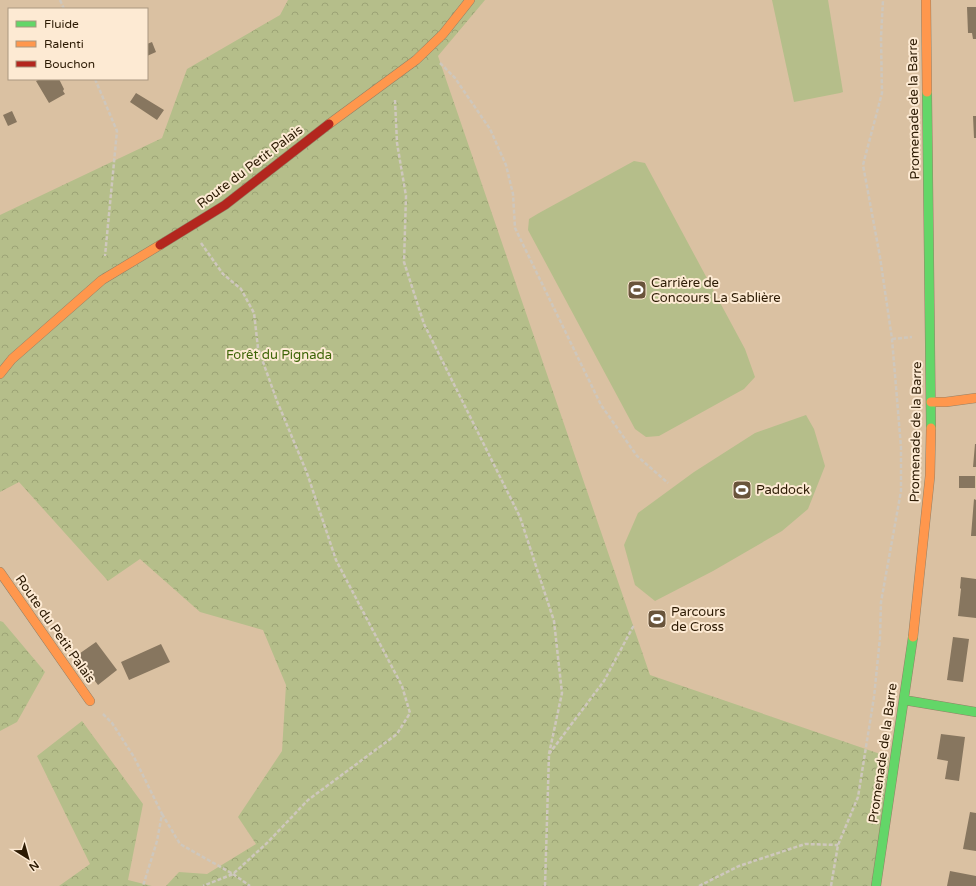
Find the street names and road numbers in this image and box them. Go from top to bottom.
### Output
street label: Promenade de la Barre [905,38,923,180]
street label: Route du Petit Palais [194,122,306,212]
street label: Promenade de la Barre [907,361,925,503]
street label: Route du Petit Palais [12,572,98,686]
street label: Promenade de la Barre [865,682,901,824]

